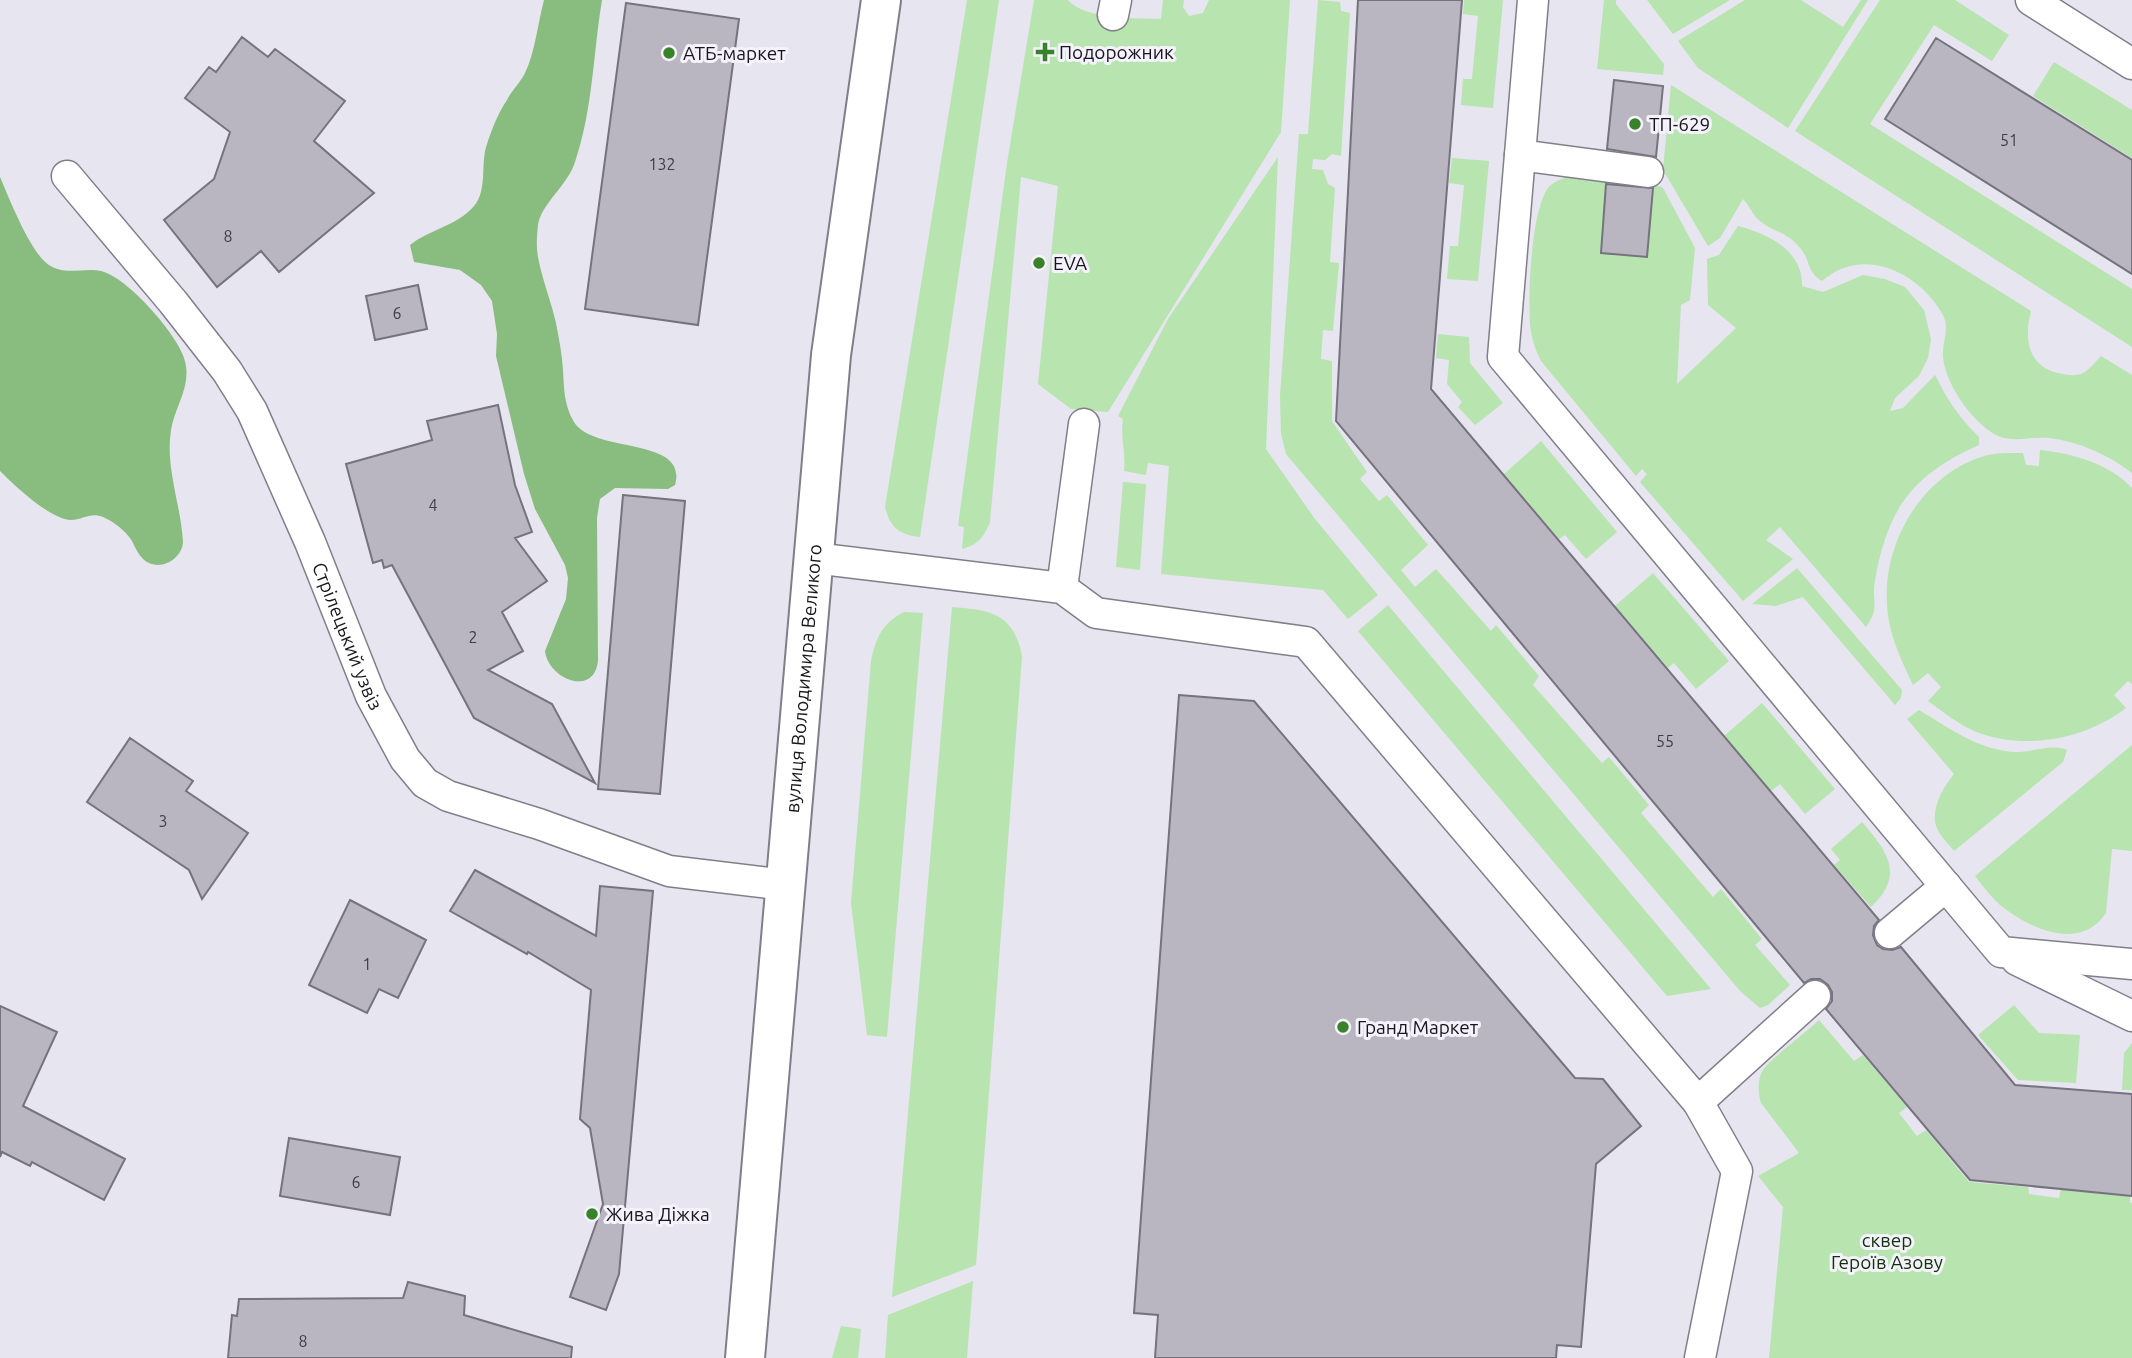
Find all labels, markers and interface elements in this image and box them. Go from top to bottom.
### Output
place label: Подорожник [1059,41,1174,63]
place label: АТБ-маркет [683,42,786,64]
marker: Подорожник [1037,44,1053,60]
marker: АТБ-маркет [661,45,677,61]
place label: ТП-629 [1649,113,1710,135]
marker: ТП-629 [1627,116,1643,132]
house number: 51 [2000,131,2018,149]
house number: 132 [648,155,676,173]
house number: 8 [223,227,233,245]
place label: EVA [1053,252,1088,274]
marker: EVA [1031,255,1047,271]
house number: 6 [392,304,402,322]
house number: 4 [428,496,438,514]
street label: вулиця Володимира Великого [781,543,826,814]
street label: Стрілецький узвіз [308,559,387,714]
house number: 2 [468,628,478,646]
house number: 55 [1656,732,1674,750]
house number: 3 [158,812,168,830]
house number: 1 [362,955,372,973]
place label: Гранд Маркет [1357,1016,1479,1038]
marker: Гранд Маркет [1335,1019,1351,1035]
house number: 6 [351,1173,361,1191]
place label: Жива Діжка [606,1203,710,1225]
marker: Жива Діжка [584,1206,600,1222]
park label: сквер Героїв Азову [1831,1229,1943,1273]
house number: 8 [298,1332,308,1350]

